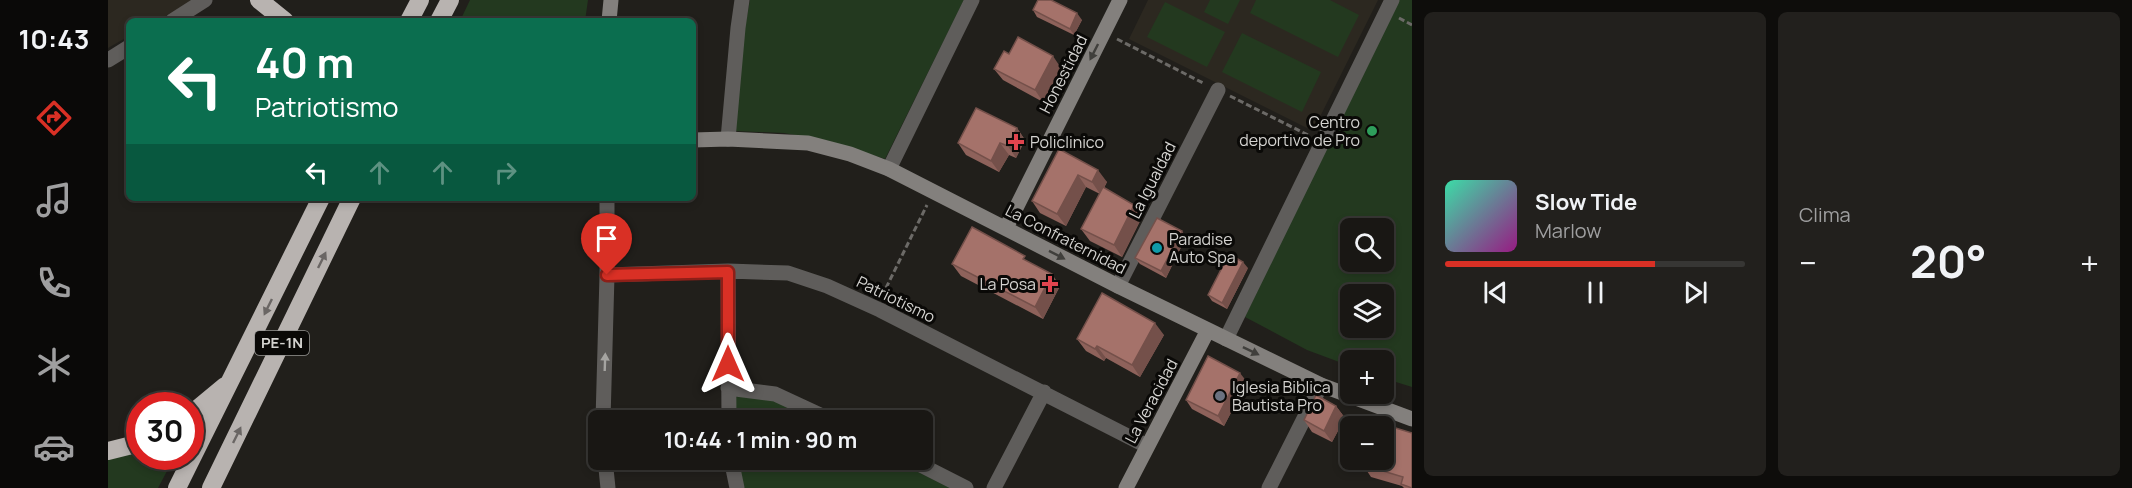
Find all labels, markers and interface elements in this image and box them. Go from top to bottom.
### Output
text: 10:43 [19,20,89,57]
street label: Honestidad [1034,31,1092,117]
text: 40 m [255,33,354,91]
icon: left [156,42,234,120]
one-way arrow [1089,44,1098,61]
text: Patriotismo [255,88,399,125]
icon: directions [33,97,75,139]
place label: Centro deportivo de Pro [1239,111,1360,151]
marker: Centro deportivo de Pro [1365,124,1379,138]
place label: Policlinico [1030,131,1104,153]
marker: Policlinico [1007,133,1025,151]
street label: La Igualdad [1123,138,1181,222]
icon: left [300,156,333,189]
icon: ahead [363,156,396,189]
icon: ahead [426,156,459,189]
icon: right [489,156,522,189]
icon: music [33,179,75,221]
text: Slow Tide [1535,187,1637,217]
street label: La Confraternidad [1002,199,1130,279]
text: Clima [1799,201,1851,228]
pin [581,213,632,275]
text: Marlow [1535,217,1602,244]
map controls [1340,218,1394,470]
button: search [1340,218,1394,272]
icon: arrive [590,222,623,255]
place label: Paradise Auto Spa [1169,228,1236,268]
text: 20° [1910,230,1987,292]
text: − [1799,240,1817,285]
text: + [2080,240,2099,285]
marker: Paradise Auto Spa [1150,241,1164,255]
one-way arrow [1049,250,1066,260]
one-way arrow [317,251,326,268]
icon: phone [33,262,75,304]
street label: Patriotismo [853,270,939,328]
place label: La Posa [979,273,1036,295]
marker: La Posa [1041,275,1059,293]
icon: previous [1479,276,1512,309]
icon: pause [1579,276,1612,309]
icon: next [1679,276,1712,309]
button: layers [1340,284,1394,338]
one-way arrow [263,298,273,316]
road number: PE-1N [255,331,309,355]
position arrow [696,332,760,396]
icon: climate [33,344,75,386]
one-way arrow [1242,347,1259,356]
button: + [1340,350,1394,404]
one-way arrow [600,352,610,371]
street label: La Veracidad [1119,355,1183,447]
place label: Iglesia Biblica Bautista Pro [1232,376,1331,416]
marker: Iglesia Biblica Bautista Pro [1213,389,1227,403]
speed limit sign: 30 [126,392,204,470]
button: − [1340,416,1394,470]
text: 10:44 · 1 min · 90 m [664,425,857,455]
icon: car [33,426,75,468]
one-way arrow [232,427,241,444]

